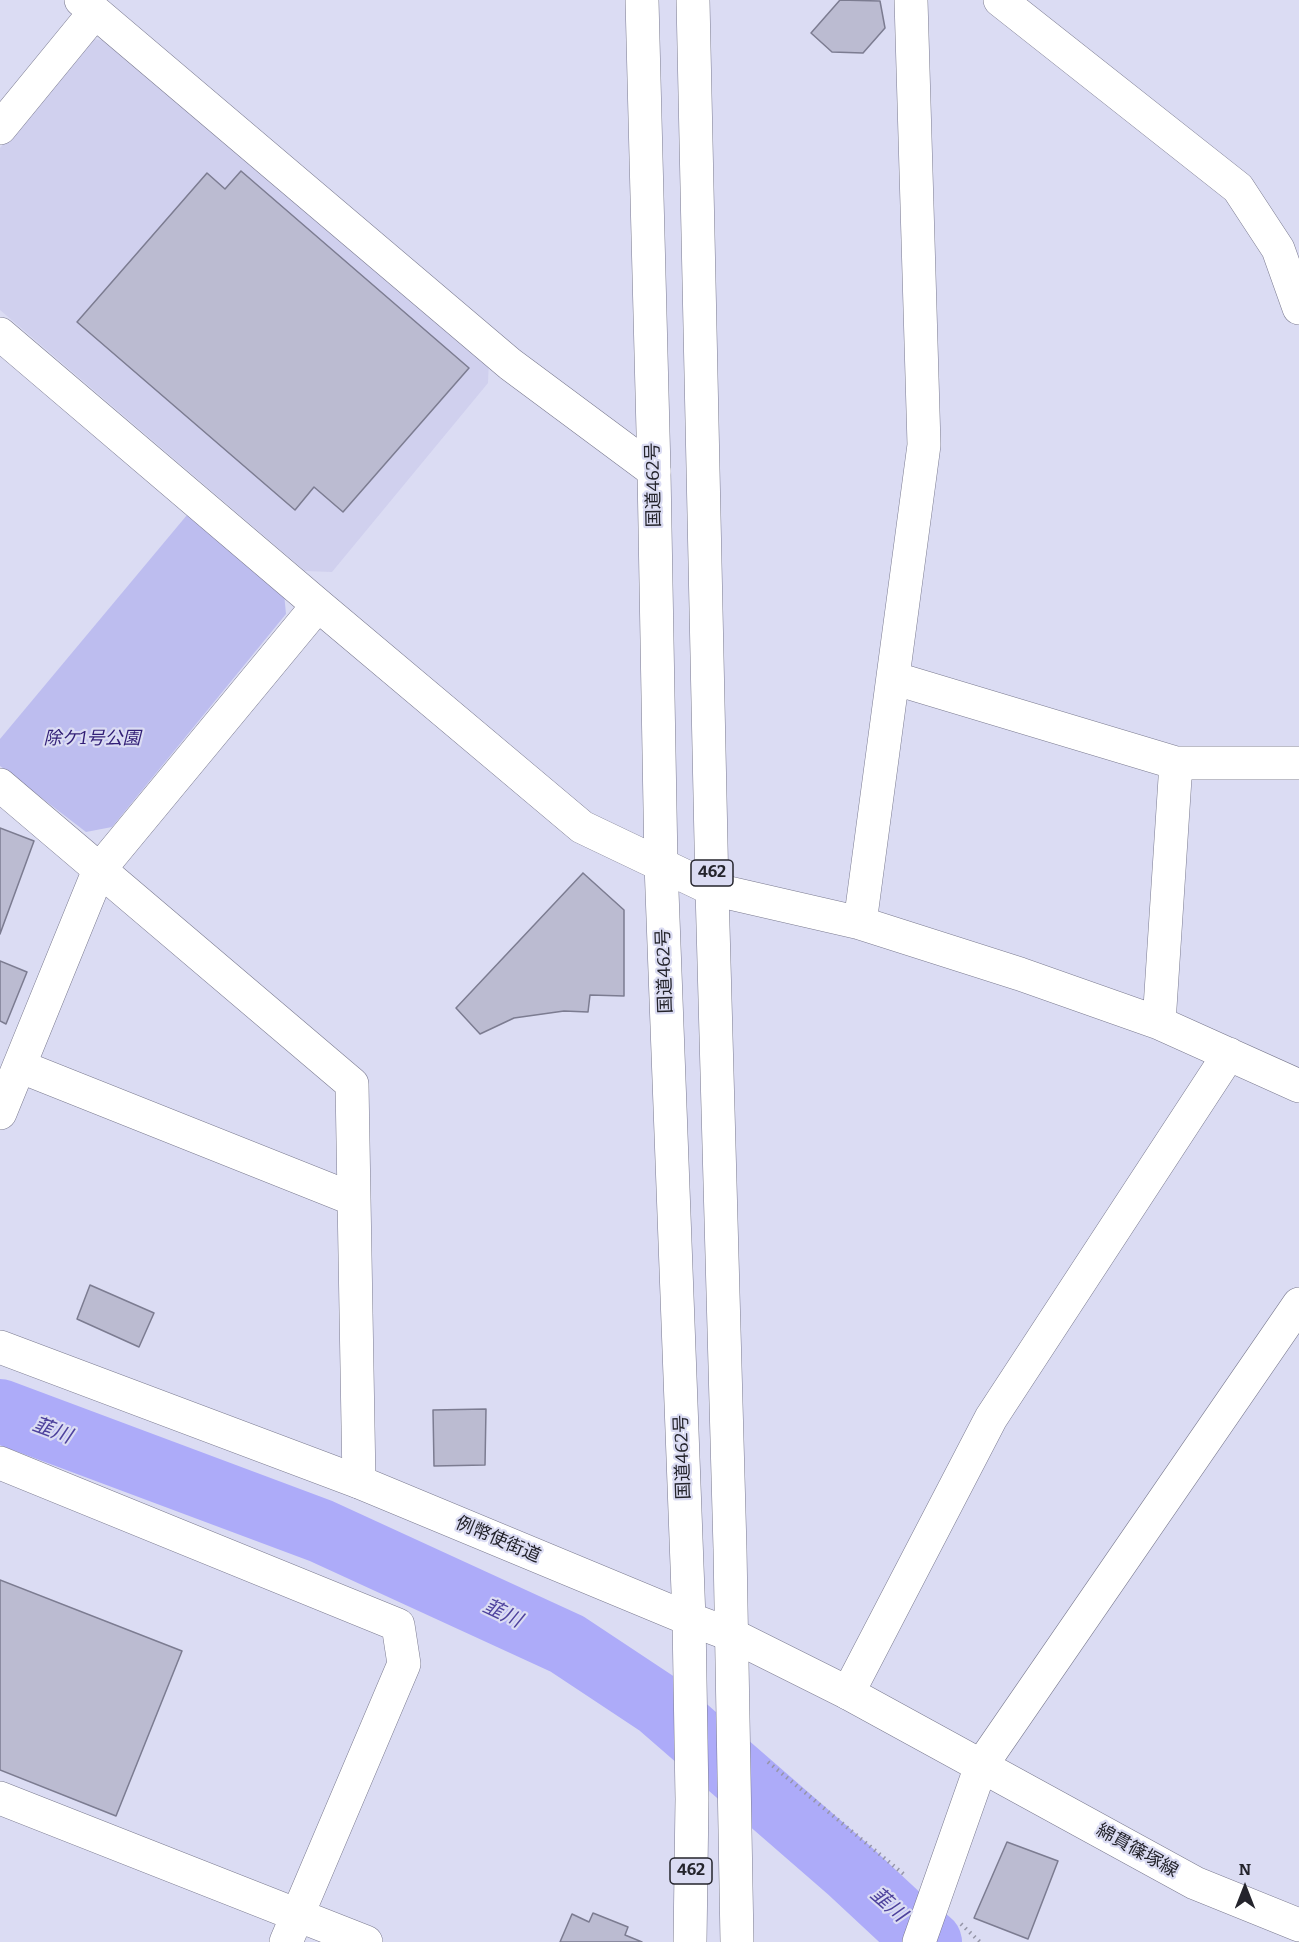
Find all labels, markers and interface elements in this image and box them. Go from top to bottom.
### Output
street label: 国道462号 [642,442,666,528]
park label: 除ケ1号公園 [43,728,141,750]
road number: 462 [691,860,733,886]
street label: 国道462号 [653,928,677,1014]
water label: 韮川 [29,1413,75,1449]
street label: 国道462号 [671,1414,695,1500]
street label: 例幣使街道 [452,1512,544,1568]
water label: 韮川 [479,1595,525,1633]
street label: 綿貫篠塚線 [1092,1820,1182,1882]
road number: 462 [670,1858,712,1884]
north arrow [1215,1858,1275,1918]
text: N [1239,1860,1251,1879]
water label: 韮川 [865,1883,911,1927]

